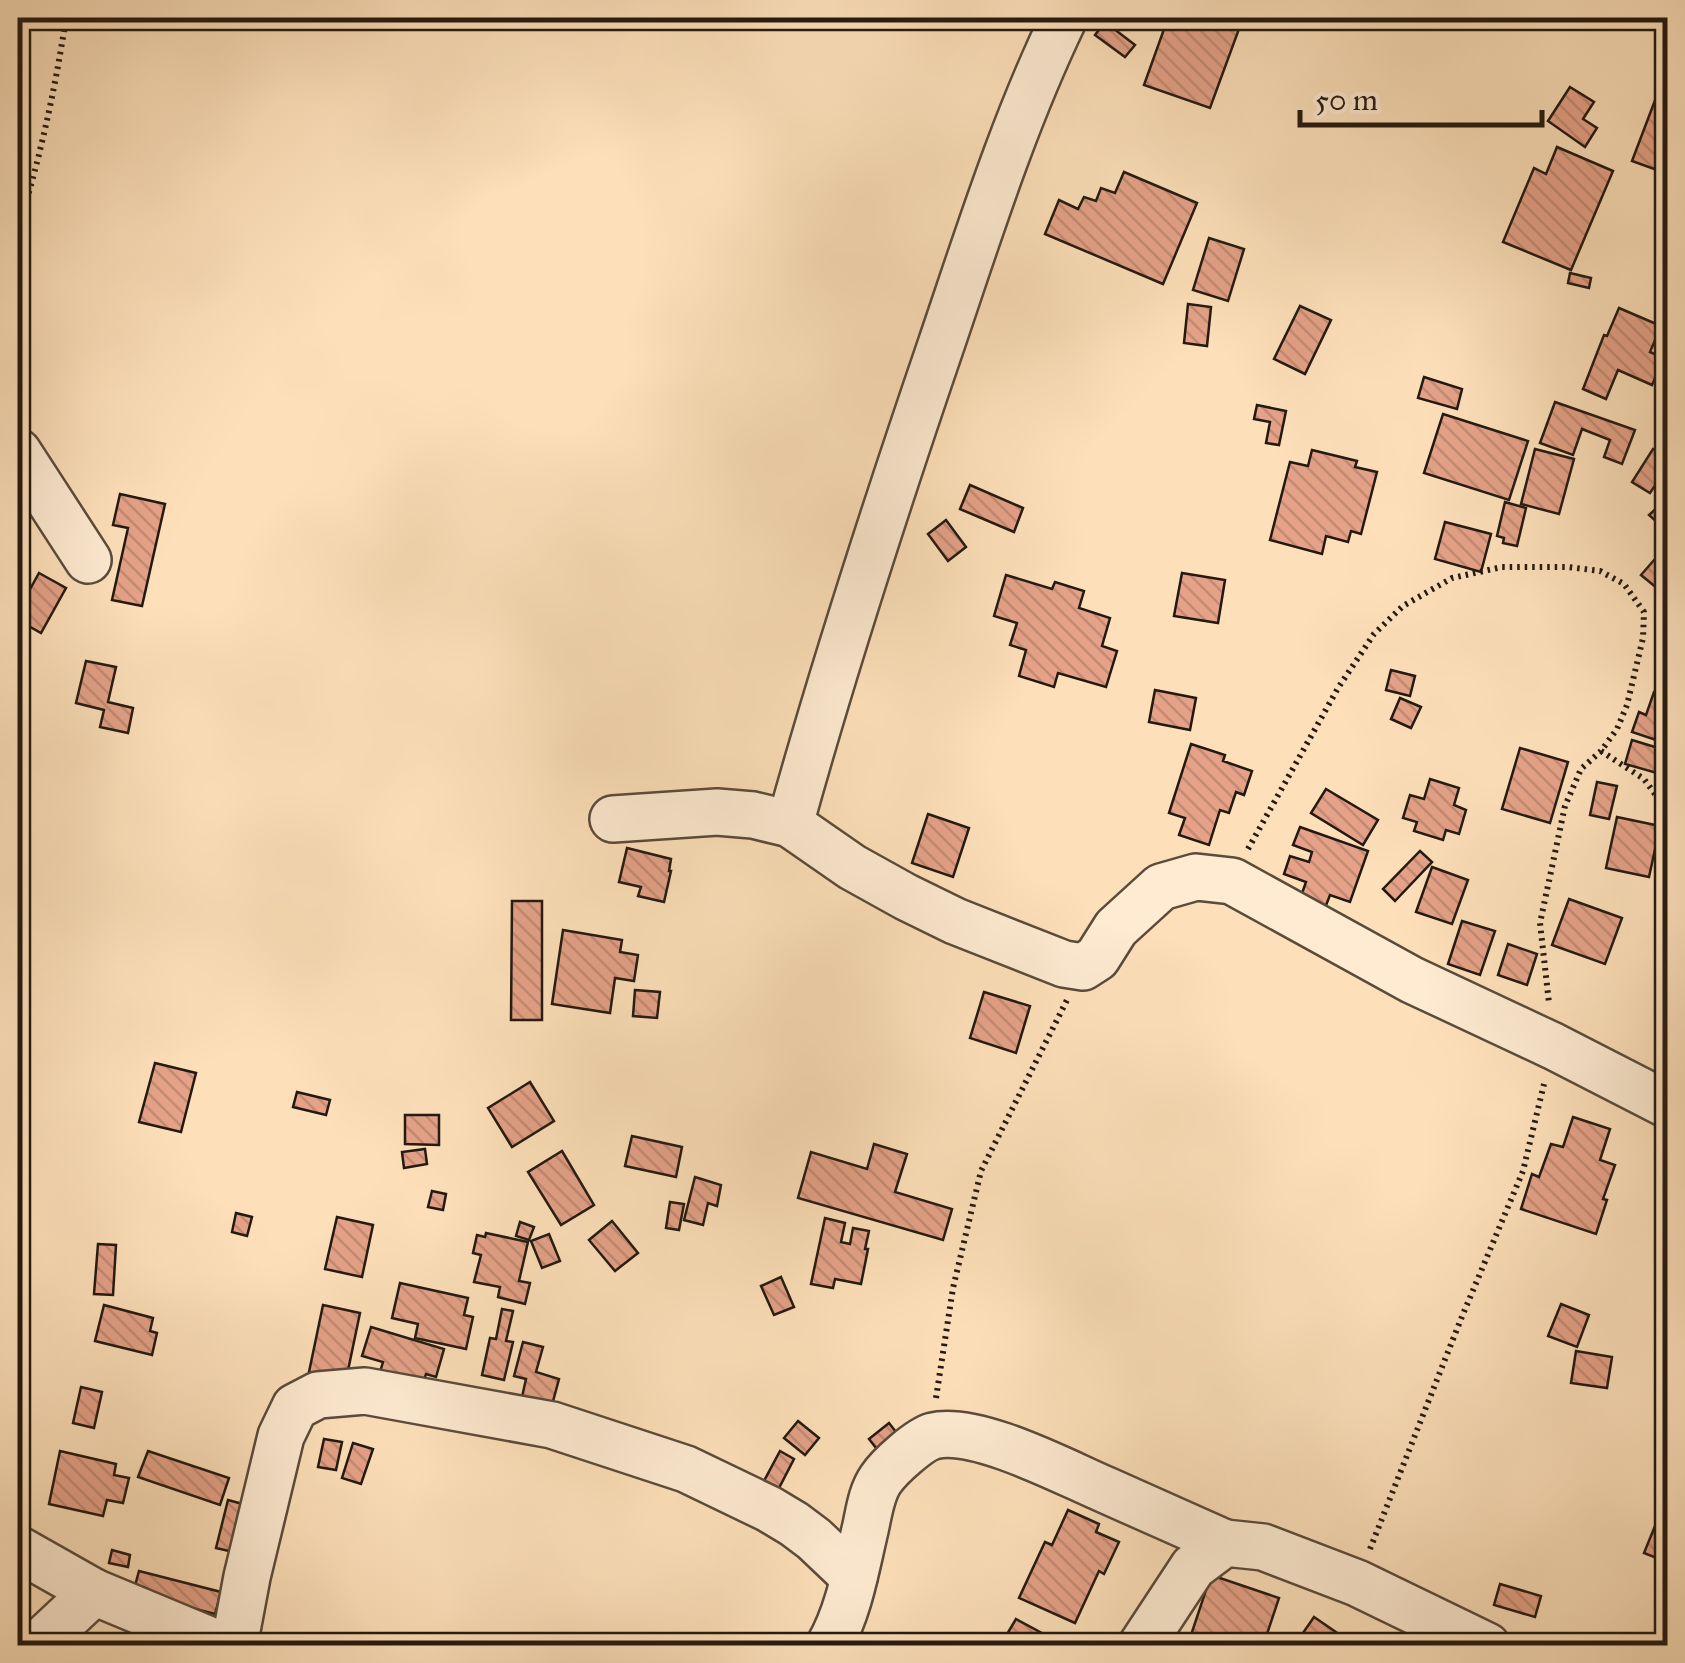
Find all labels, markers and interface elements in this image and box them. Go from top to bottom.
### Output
scale bar [1300,65,1542,127]
text: 50 m [1315,82,1378,118]

